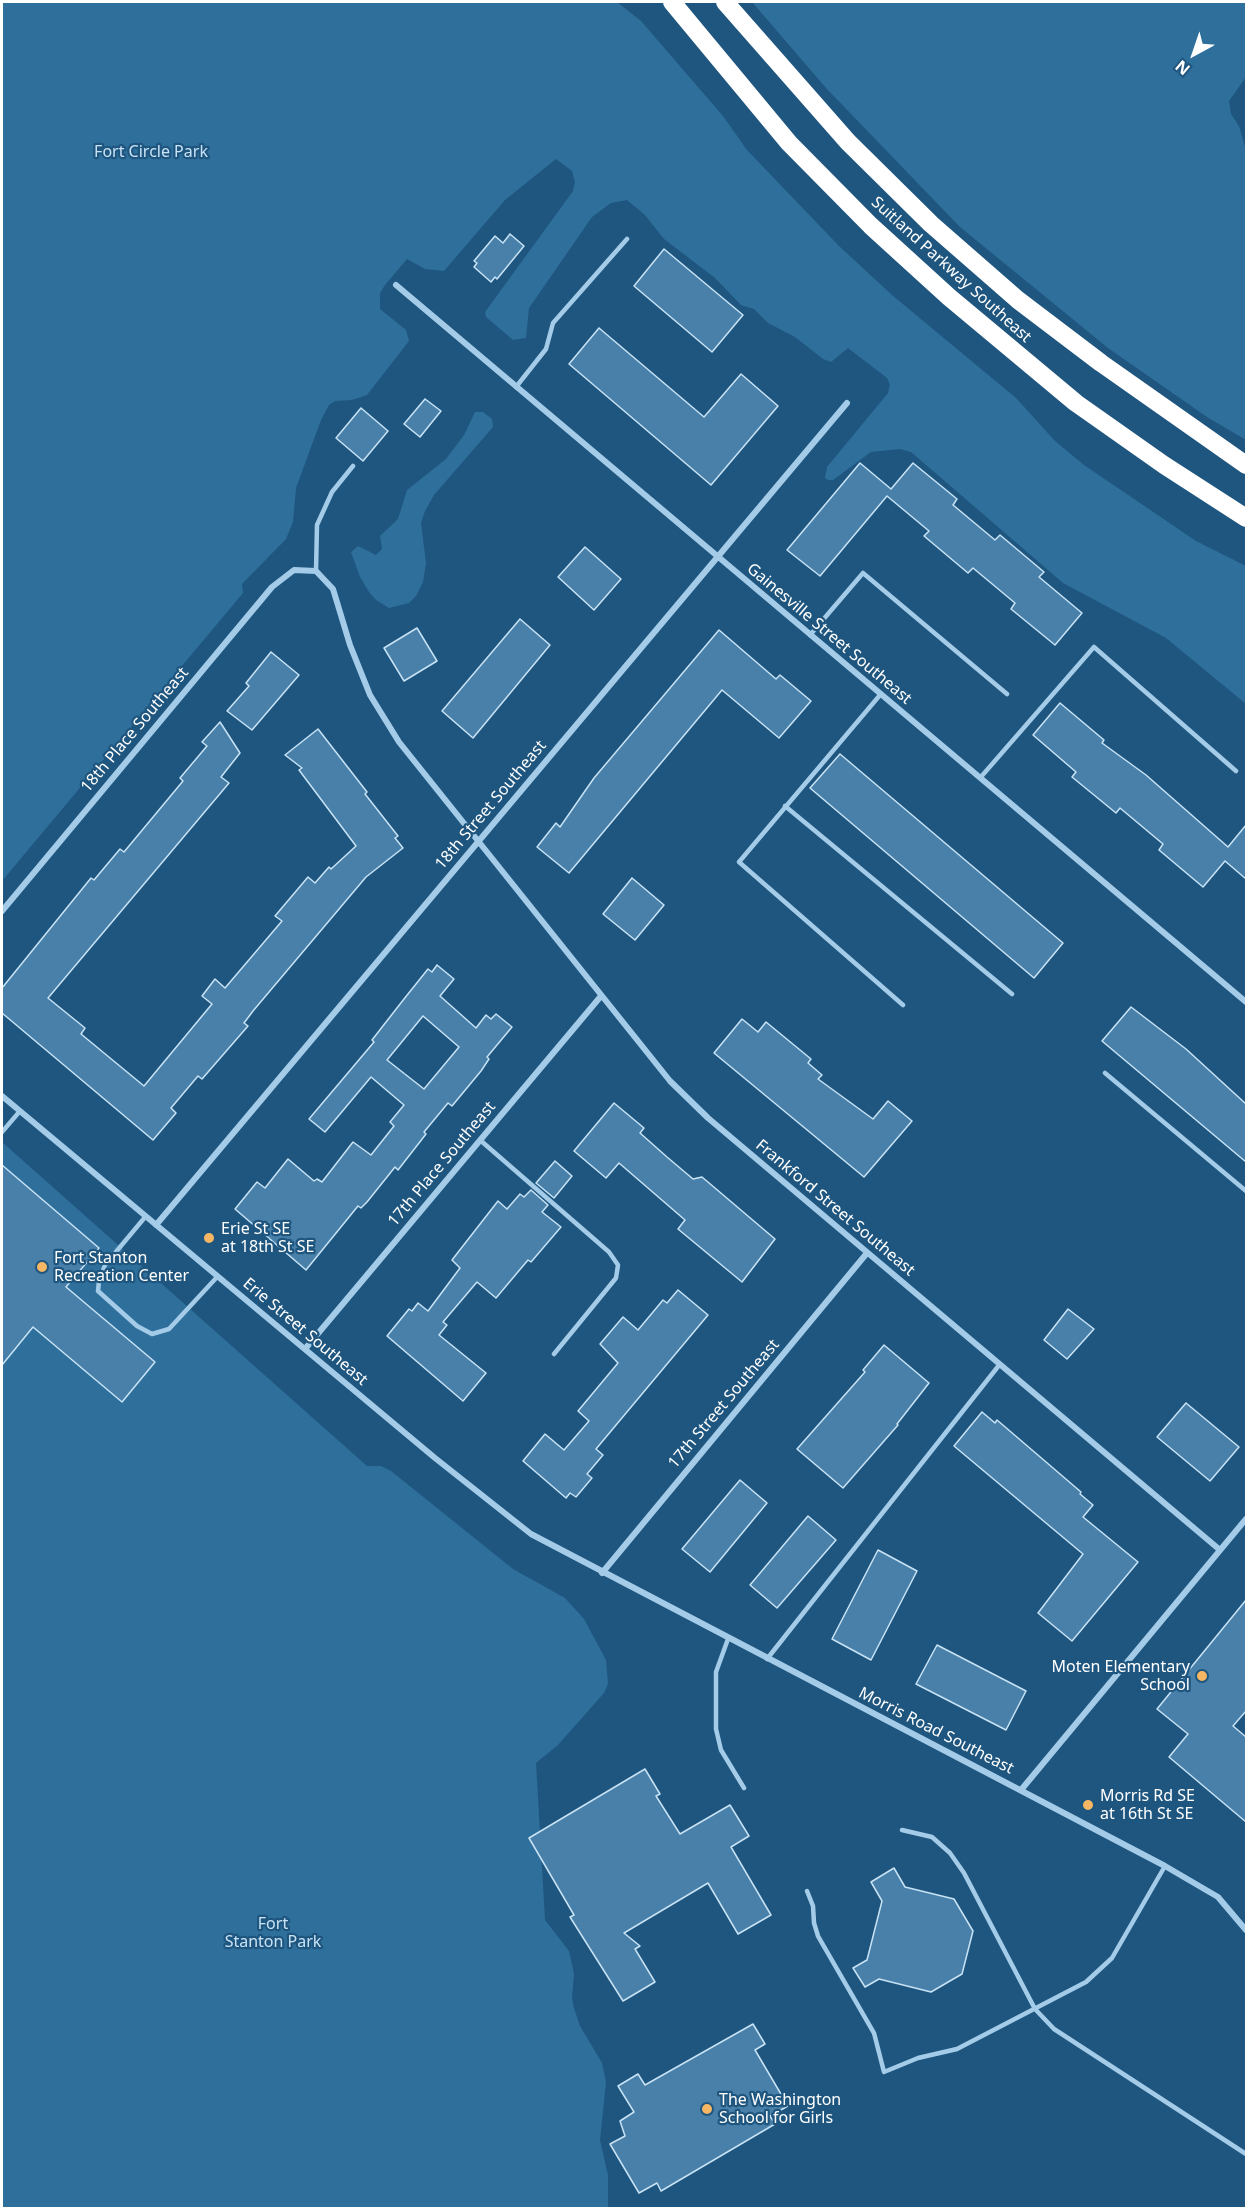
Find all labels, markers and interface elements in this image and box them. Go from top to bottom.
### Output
north arrow [1164,24,1224,84]
text: N [1170,55,1194,80]
park label: Fort Circle Park [94,142,208,162]
street label: Suitland Parkway Southeast [867,193,1035,347]
street label: Gainesville Street Southeast [743,559,915,709]
street label: 18th Place Southeast [77,664,193,796]
street label: 18th Street Southeast [431,737,551,873]
street label: 17th Place Southeast [384,1098,500,1230]
street label: Frankford Street Southeast [752,1136,918,1280]
place label: Erie St SE at 18th St SE [221,1219,314,1257]
marker: Erie St SE at 18th St SE [202,1231,216,1245]
place label: Fort Stanton Recreation Center [54,1248,189,1286]
marker: Fort Stanton Recreation Center [35,1260,49,1274]
street label: Erie Street Southeast [239,1274,371,1390]
street label: 17th Street Southeast [664,1336,784,1472]
place label: Moten Elementary School [1052,1657,1190,1695]
marker: Moten Elementary School [1195,1669,1209,1683]
street label: Morris Road Southeast [855,1684,1017,1778]
place label: Morris Rd SE at 16th St SE [1100,1786,1195,1824]
marker: Morris Rd SE at 16th St SE [1081,1798,1095,1812]
park label: Fort Stanton Park [225,1914,321,1952]
place label: The Washington School for Girls [719,2090,841,2128]
marker: The Washington School for Girls [700,2102,714,2116]

